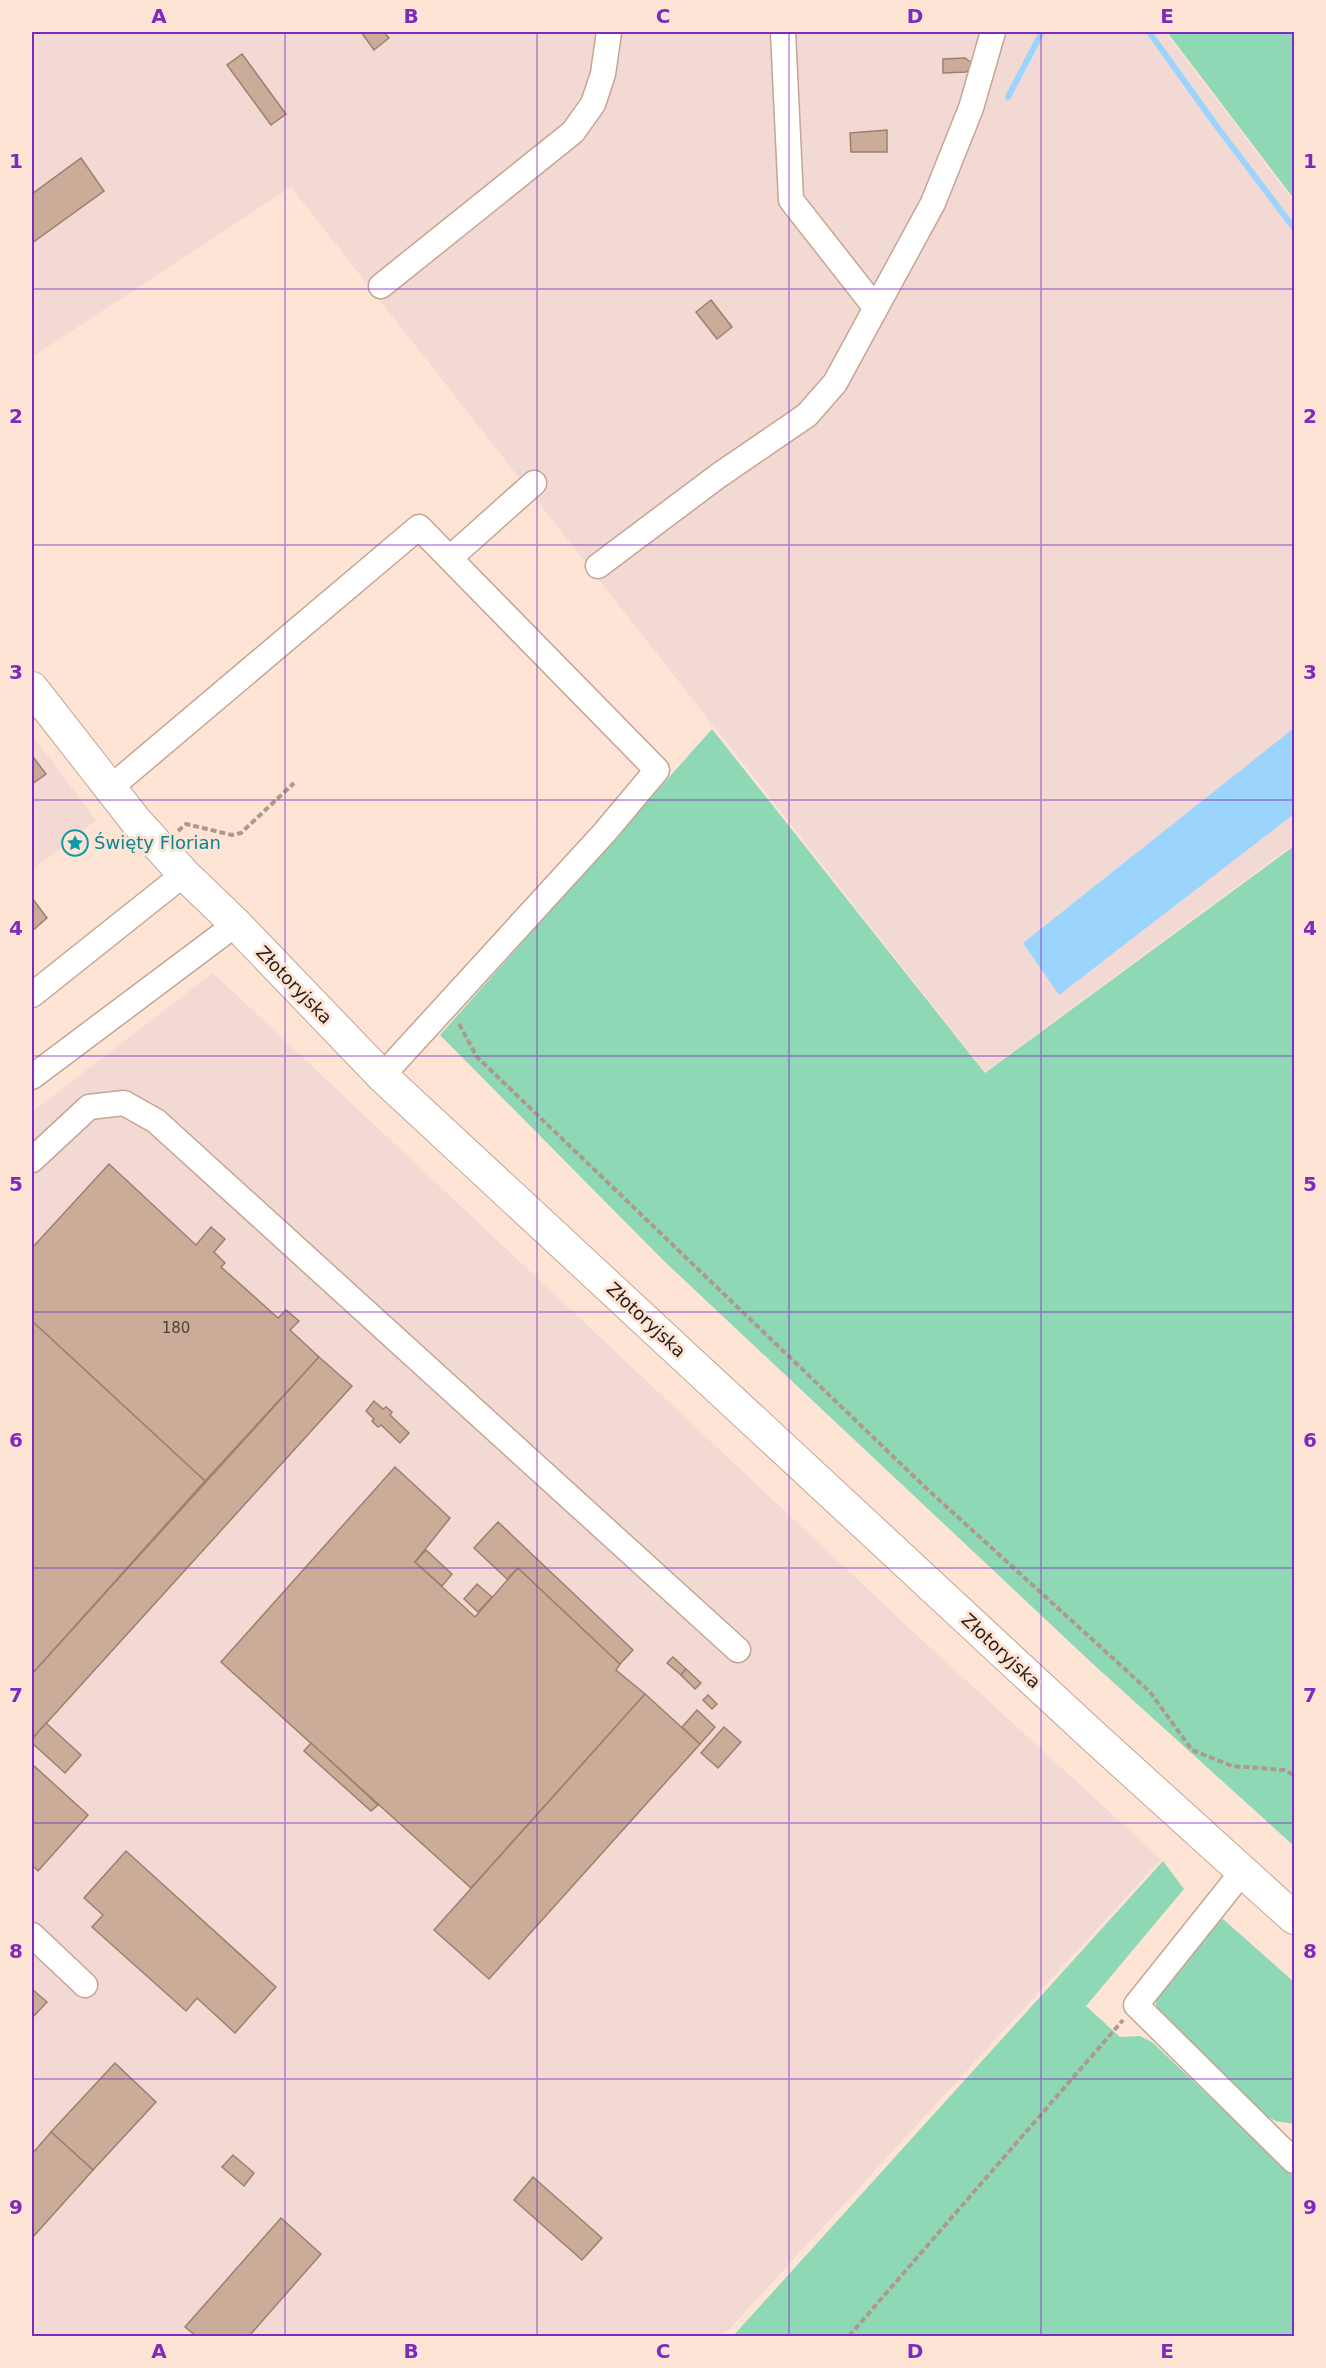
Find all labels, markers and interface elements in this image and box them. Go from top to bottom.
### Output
text: A [151,4,167,28]
text: B [403,4,419,28]
text: C [656,4,670,28]
text: D [907,4,923,28]
text: E [1160,4,1174,28]
text: 1 [9,149,23,173]
text: 1 [1303,149,1317,173]
text: 2 [9,404,23,428]
text: 2 [1303,404,1317,428]
text: 3 [9,660,23,684]
text: 3 [1303,660,1317,684]
place icon: Święty Florian [60,828,90,858]
place label: Święty Florian [94,832,221,853]
text: 4 [9,916,23,940]
text: 4 [1303,916,1317,940]
street label: Złotoryjska [252,941,337,1028]
text: 5 [9,1172,23,1196]
text: 5 [1303,1172,1317,1196]
street label: Złotoryjska [603,1278,690,1361]
house number: 180 [162,1319,190,1337]
text: 6 [9,1428,23,1452]
text: 6 [1303,1428,1317,1452]
street label: Złotoryjska [958,1609,1045,1692]
text: 7 [9,1683,23,1707]
text: 7 [1303,1683,1317,1707]
text: 8 [9,1939,23,1963]
text: 8 [1303,1939,1317,1963]
text: 9 [9,2195,23,2219]
text: 9 [1303,2195,1317,2219]
text: A [151,2339,167,2363]
text: B [403,2339,419,2363]
text: C [656,2339,670,2363]
text: D [907,2339,923,2363]
text: E [1160,2339,1174,2363]

